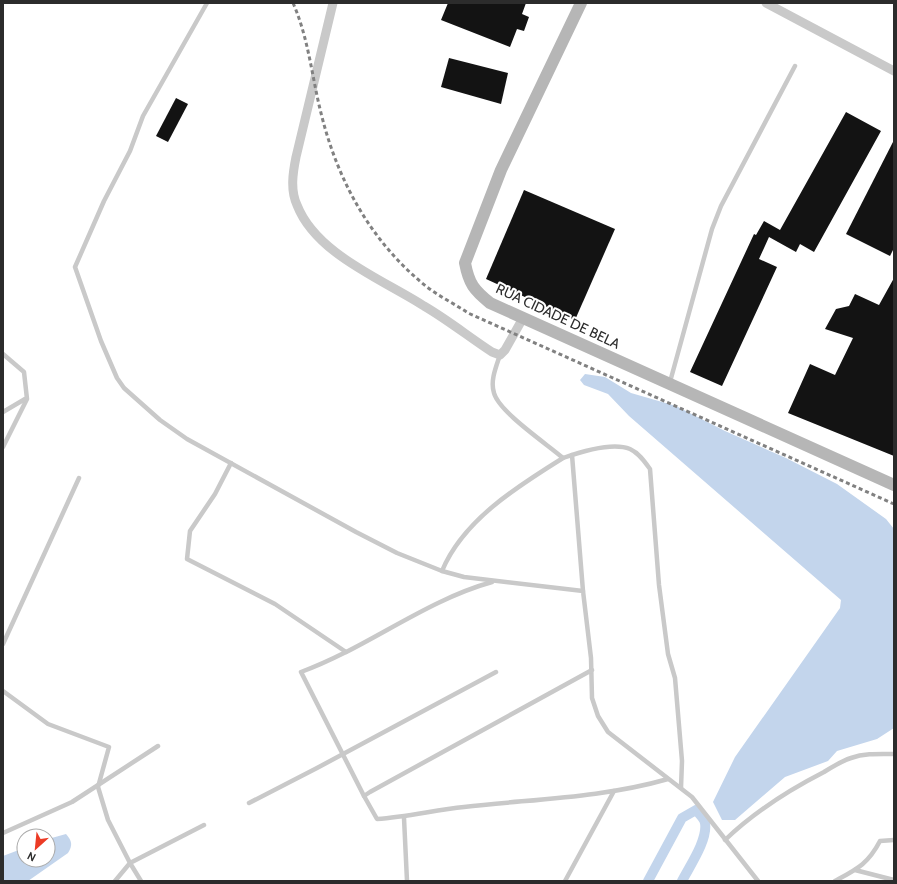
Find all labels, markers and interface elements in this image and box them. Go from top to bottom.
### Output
street label: RUA CIDADE DE BELA [493,279,623,353]
north arrow [16,828,56,868]
text: N [25,849,38,865]

